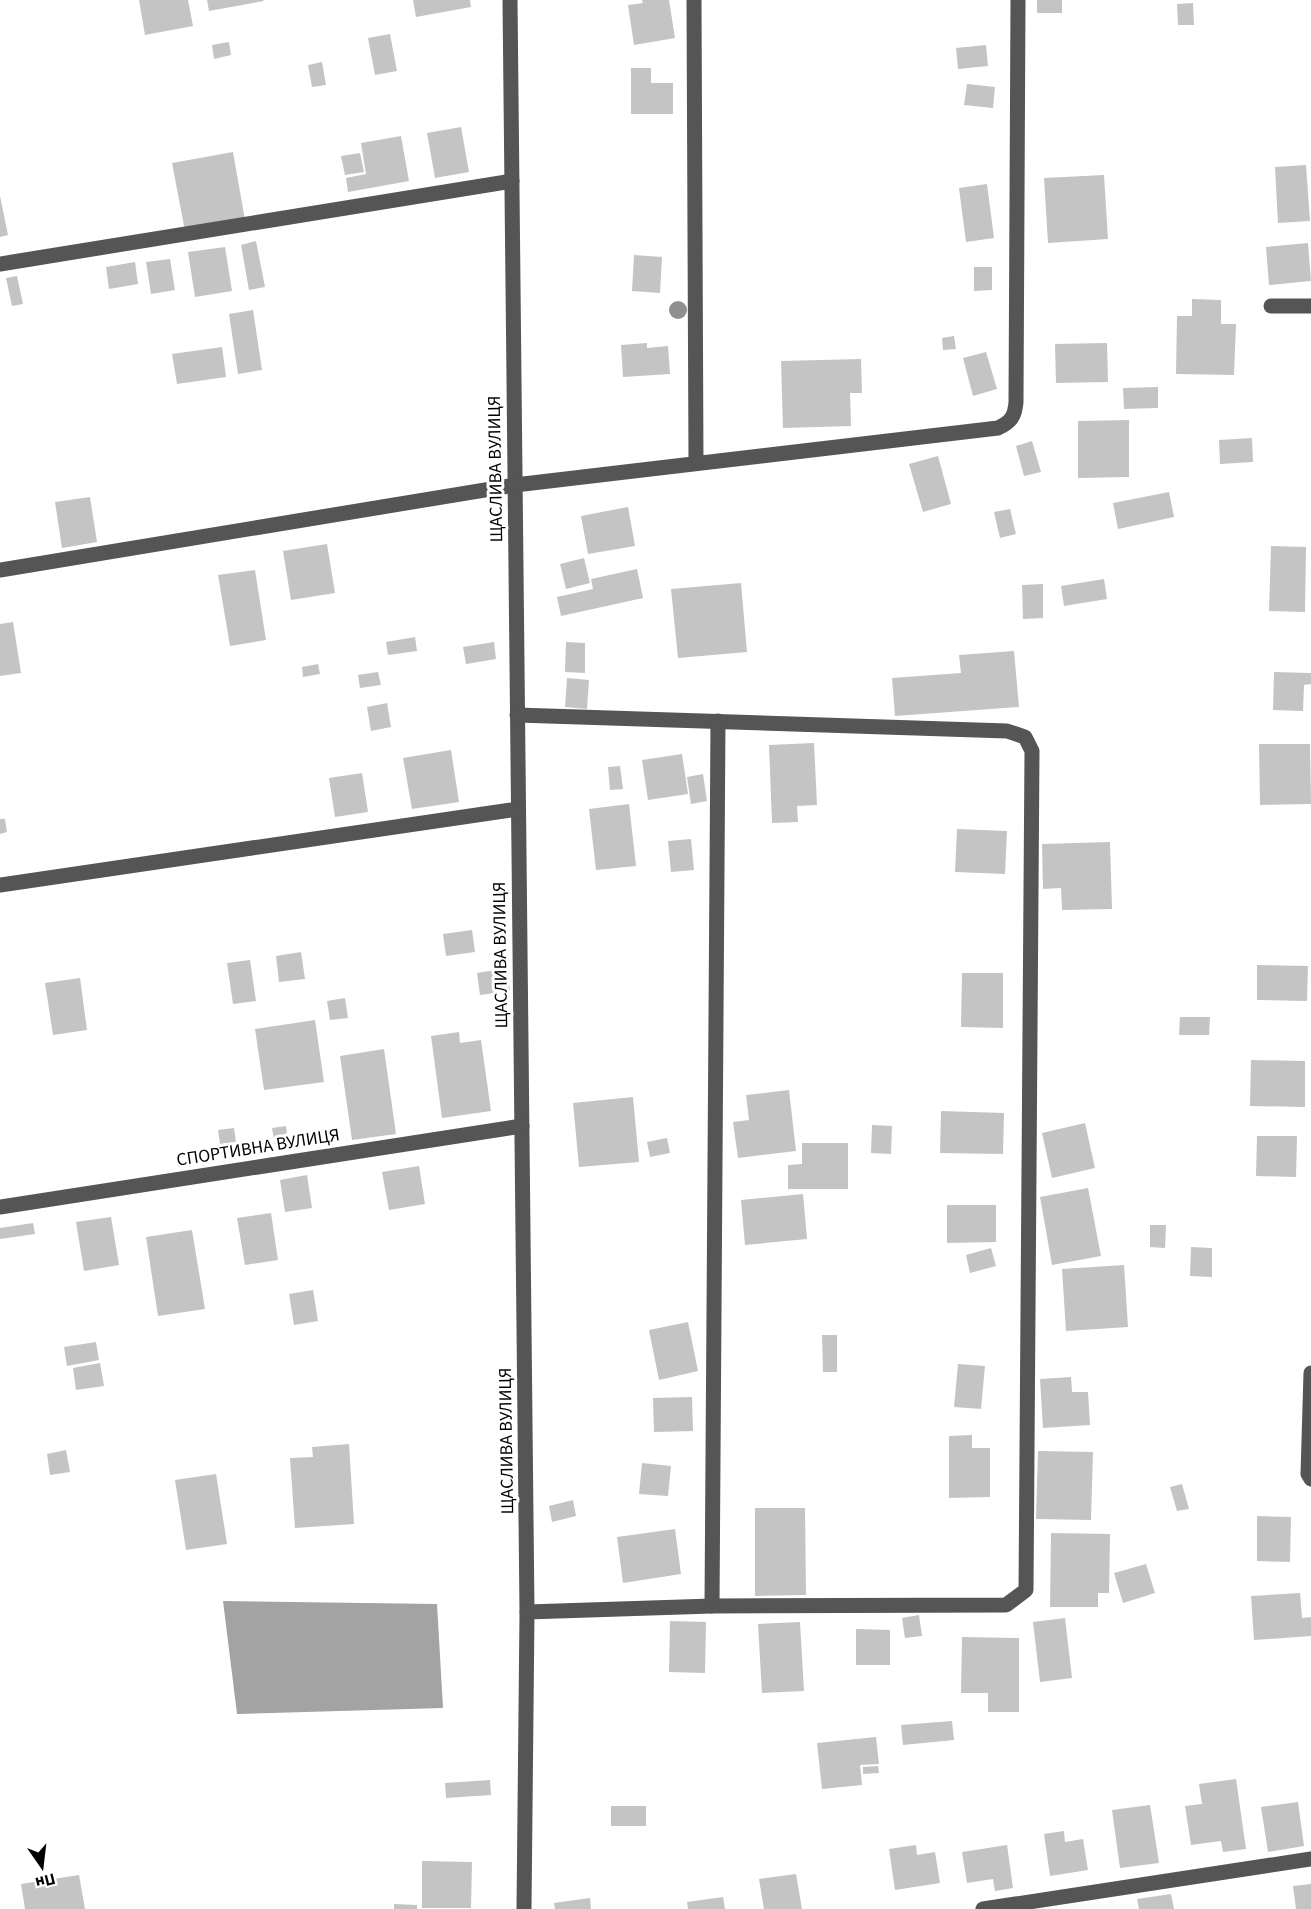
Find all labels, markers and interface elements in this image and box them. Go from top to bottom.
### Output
street label: ЩАСЛИВА ВУЛИЦЯ [482,395,509,543]
street label: ЩАСЛИВА ВУЛИЦЯ [487,881,514,1029]
street label: СПОРТИВНА ВУЛИЦЯ [175,1122,341,1173]
street label: ЩАСЛИВА ВУЛИЦЯ [493,1367,520,1515]
north arrow [12,1837,72,1897]
text: Пн [33,1868,58,1894]

